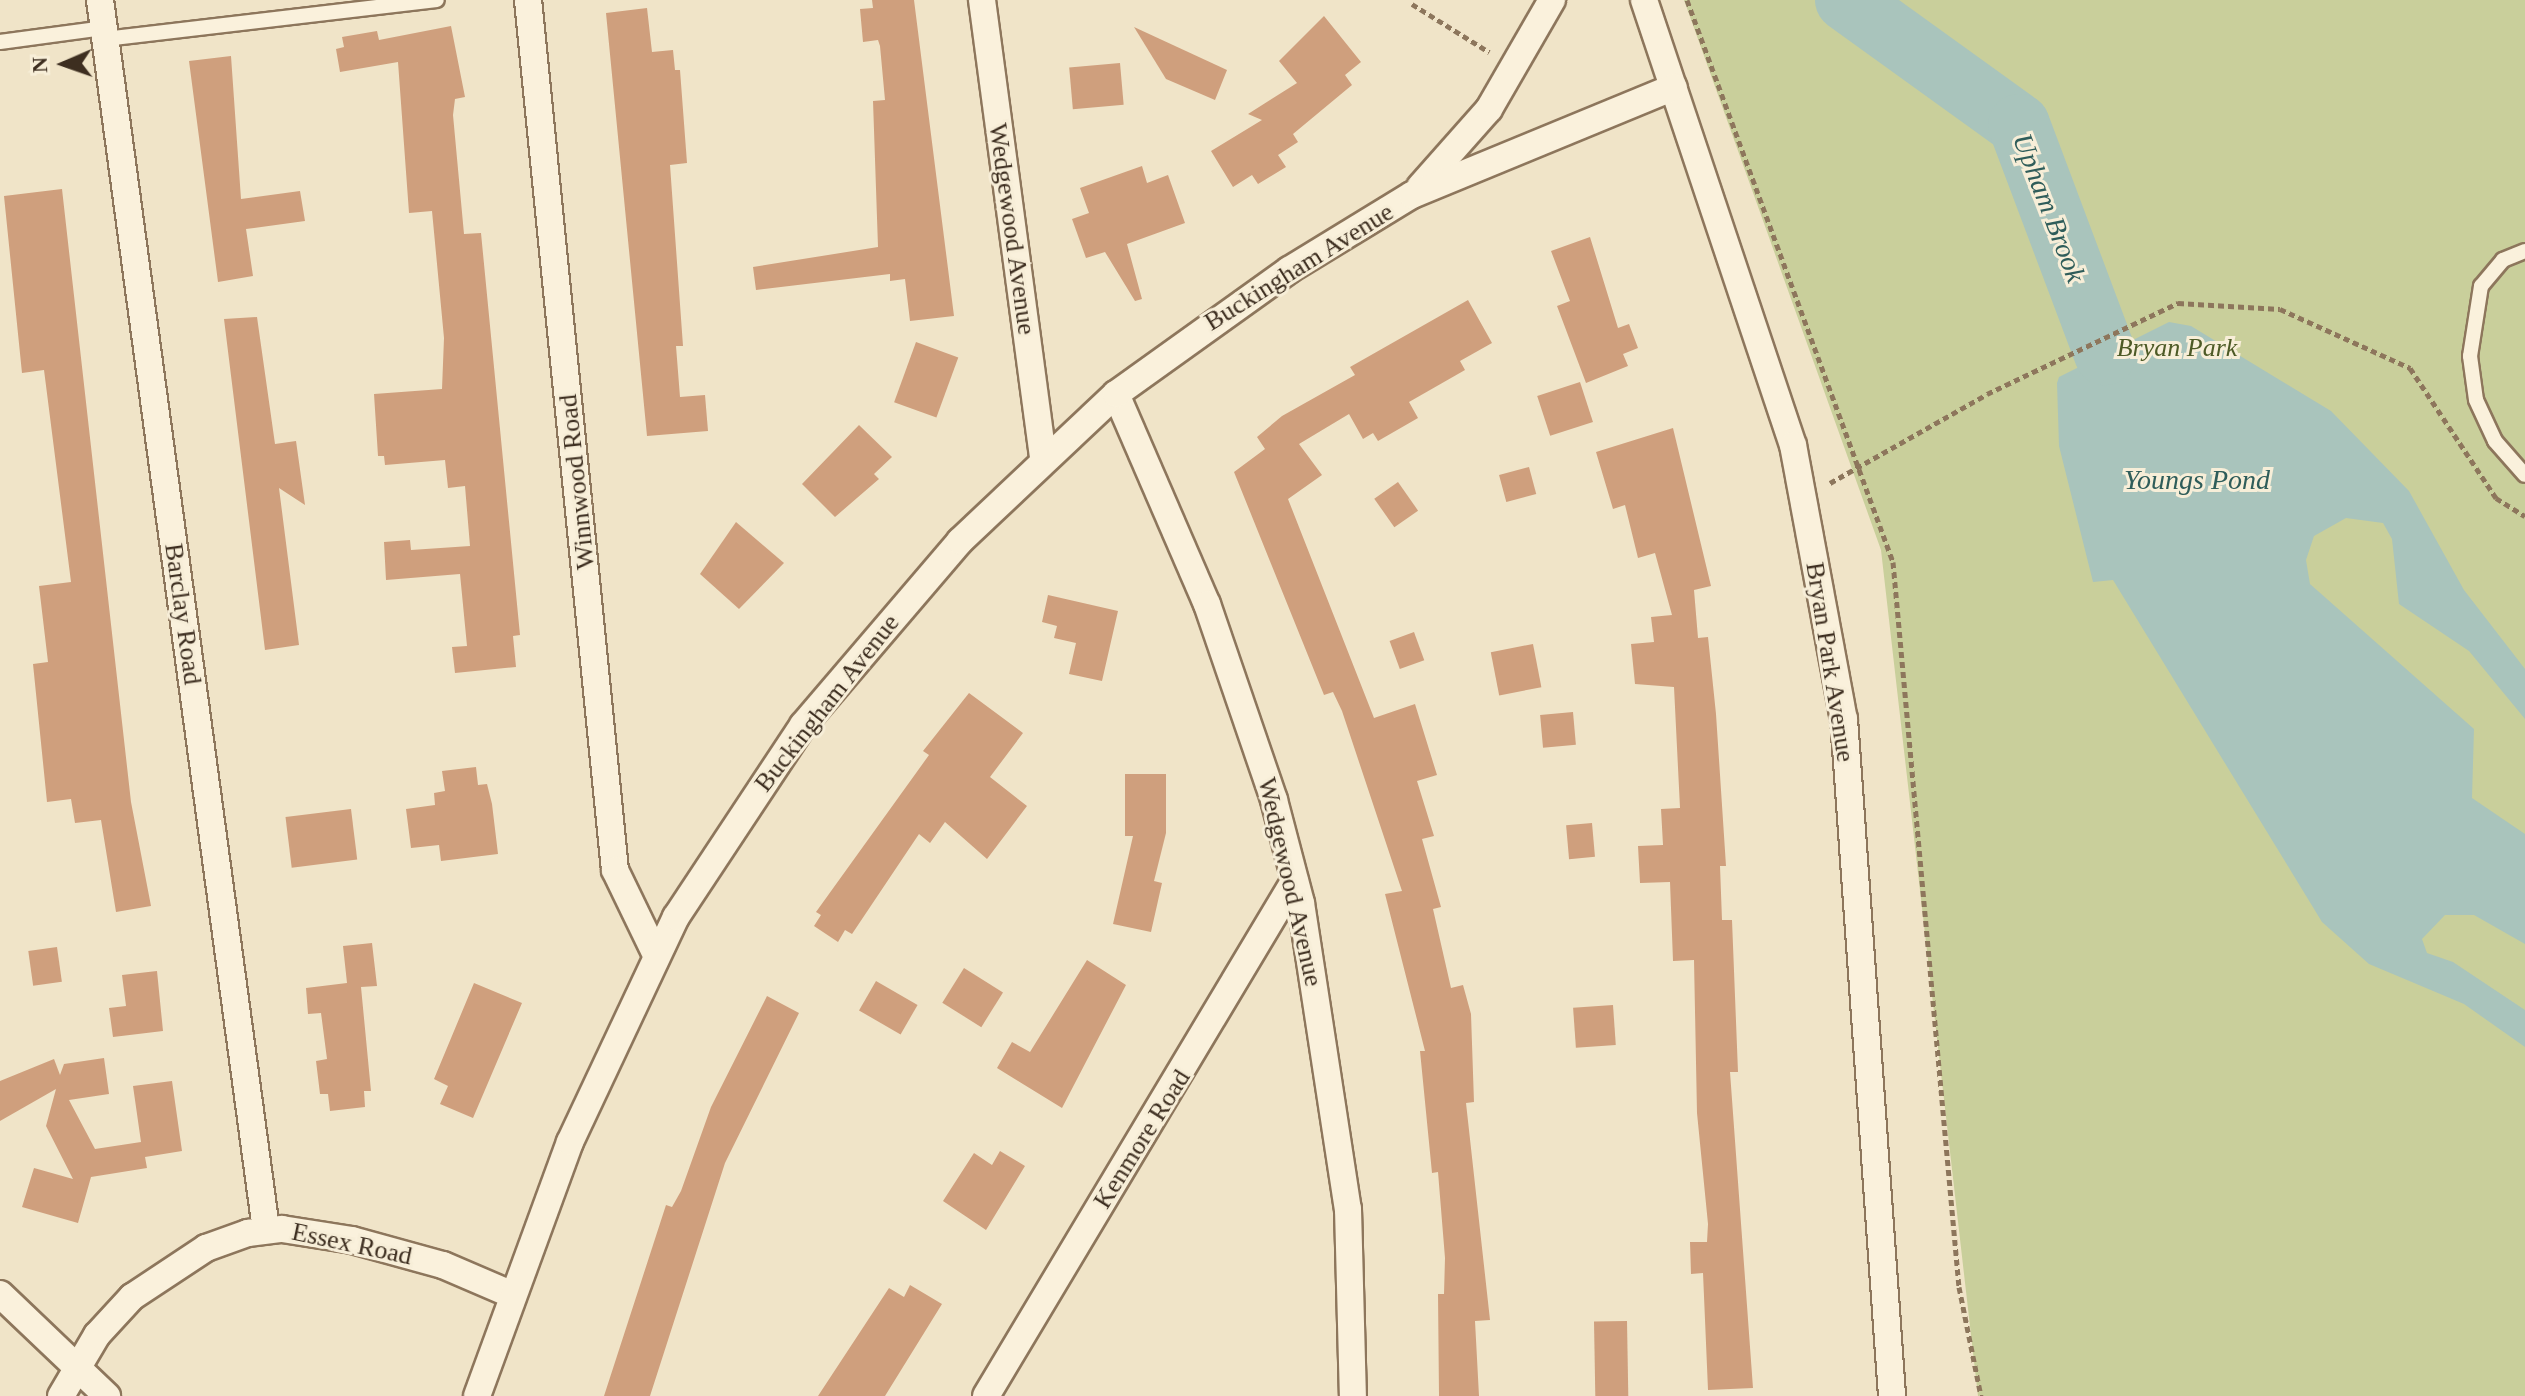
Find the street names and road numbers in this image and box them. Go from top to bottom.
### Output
street label: Wedgewood Avenue [982,121,1042,337]
street label: Buckingham Avenue [1198,196,1400,338]
street label: Winnwood Road [552,393,602,571]
street label: Barclay Road [158,541,208,687]
street label: Bryan Park Avenue [1799,559,1861,765]
street label: Buckingham Avenue [748,607,906,799]
street label: Wedgewood Avenue [1251,774,1329,990]
street label: Kenmore Road [1087,1064,1197,1214]
street label: Essex Road [289,1216,415,1272]

